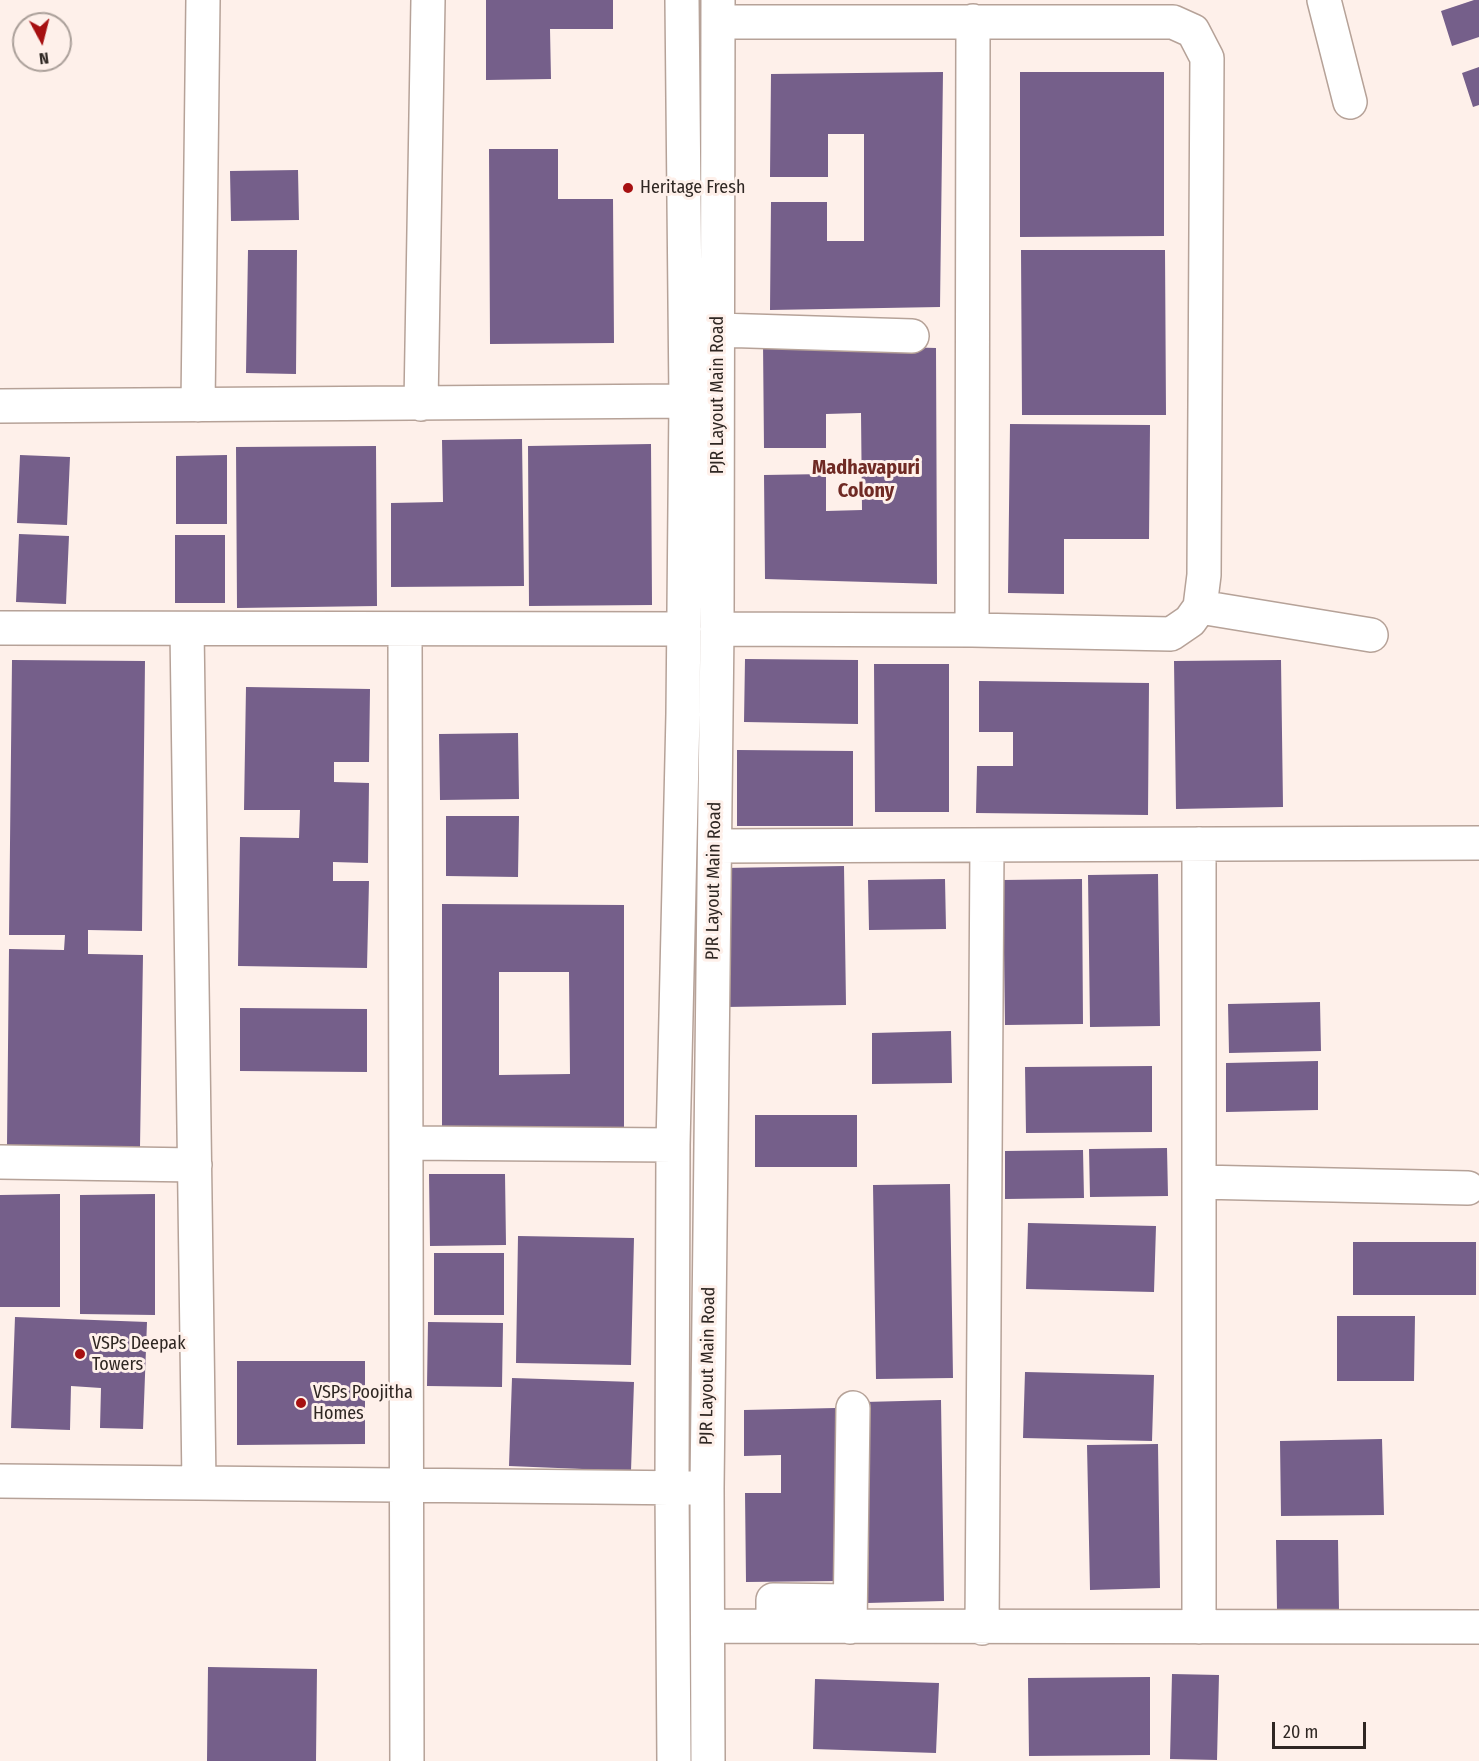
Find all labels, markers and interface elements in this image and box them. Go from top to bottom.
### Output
north arrow [12,12,72,72]
text: N [38,48,50,68]
place label: Heritage Fresh [640,177,745,199]
marker: Heritage Fresh [621,181,635,195]
street label: PJR Layout Main Road [707,316,729,474]
district label: Madhavapuri Colony [812,456,920,503]
street label: PJR Layout Main Road [702,802,726,960]
street label: PJR Layout Main Road [696,1287,720,1445]
place label: VSPs Deepak Towers [92,1333,186,1376]
marker: VSPs Deepak Towers [73,1347,87,1361]
place label: VSPs Poojitha Homes [313,1382,413,1424]
marker: VSPs Poojitha Homes [294,1396,308,1410]
scale bar [1275,1710,1370,1748]
text: 20 m [1283,1721,1318,1743]

